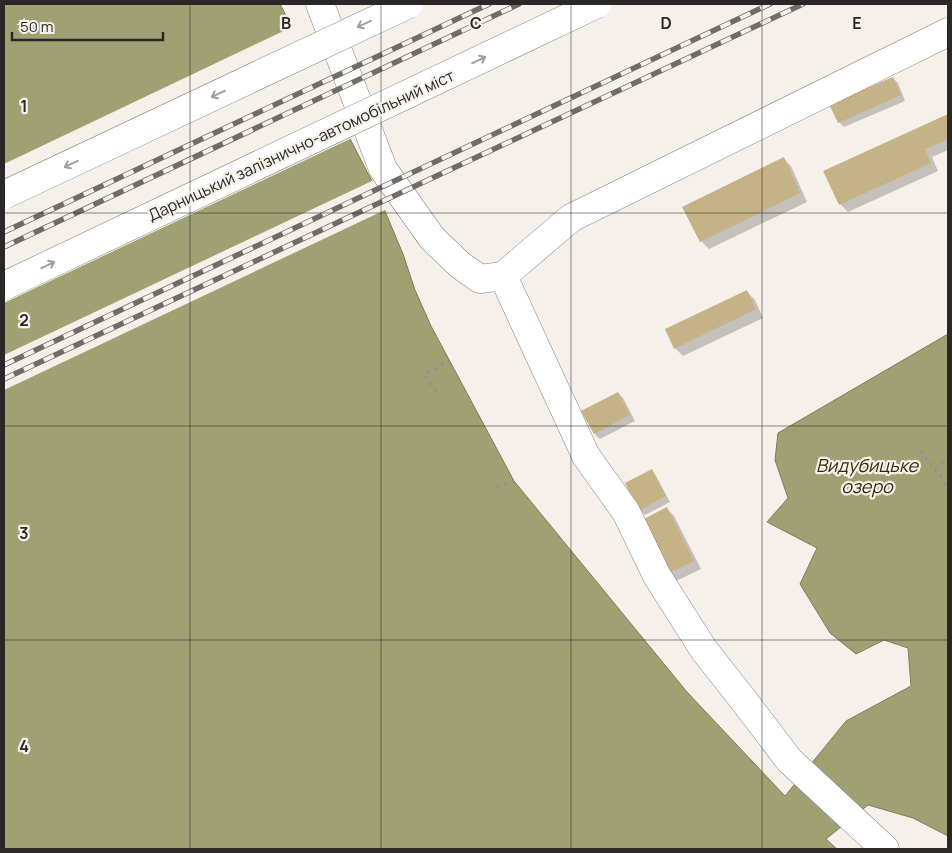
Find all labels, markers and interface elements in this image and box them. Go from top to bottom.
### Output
scale bar [12,10,164,42]
text: B [281,12,291,34]
text: C [470,12,482,34]
text: D [660,12,672,34]
text: E [852,12,862,34]
text: 50 m [20,16,54,37]
one-way arrow [357,20,372,30]
one-way arrow [471,55,486,64]
street label: Дарницький залізнично-автомобільний міст [144,64,458,226]
one-way arrow [210,89,225,99]
text: 1 [20,95,28,117]
one-way arrow [64,159,79,169]
one-way arrow [40,260,55,269]
text: 2 [19,309,29,331]
water label: Видубицьке озеро [816,453,920,498]
text: 3 [19,522,29,544]
text: 4 [19,735,29,757]

